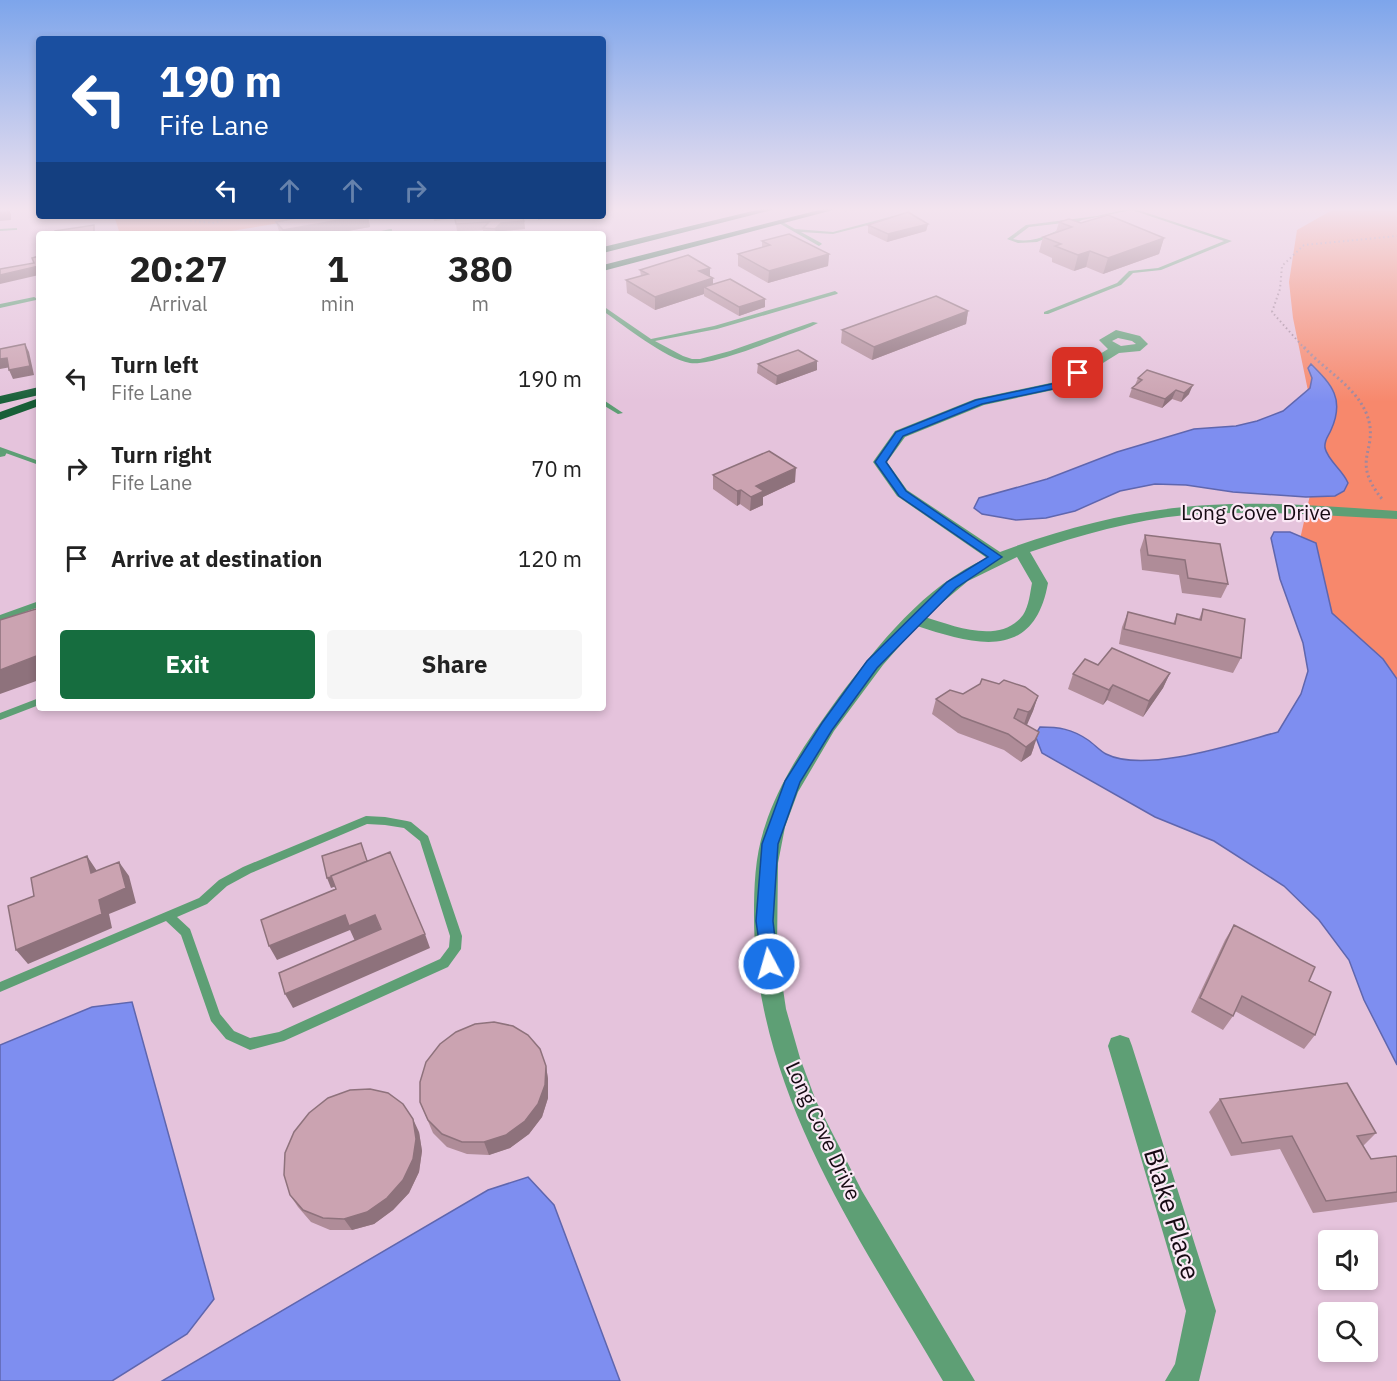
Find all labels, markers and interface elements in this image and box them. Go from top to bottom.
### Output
text: 190 m [159,54,282,109]
icon: left [60,60,138,138]
text: Fife Lane [159,107,269,142]
icon: left [210,174,243,207]
icon: ahead [273,174,306,207]
icon: ahead [336,174,369,207]
icon: right [399,174,432,207]
text: 20:27 [129,245,228,292]
text: 1 [327,245,349,292]
text: 380 [448,245,513,292]
text: Arrival [149,290,208,317]
text: min [321,290,355,317]
text: m [472,290,489,317]
pin [1052,347,1103,398]
text: Turn left [111,350,199,379]
icon: arrive [1061,356,1094,389]
icon: left [60,362,93,395]
text: 190 m [518,364,582,393]
text: Fife Lane [111,379,192,406]
text: Turn right [111,440,212,469]
icon: right [60,452,93,485]
text: 70 m [531,454,582,483]
text: Fife Lane [111,469,192,496]
street label: Long Cove Drive [1181,498,1331,526]
icon: arrive [60,542,93,575]
text: Arrive at destination [111,544,322,573]
text: 120 m [518,544,582,573]
button: Exit [60,630,315,699]
button: Share [327,630,582,699]
position arrow [737,932,801,996]
street label: Long Cove Drive [780,1057,868,1205]
street label: Blake Place [1137,1144,1209,1283]
map controls [1318,1230,1378,1362]
button: sound [1318,1230,1378,1290]
button: search [1318,1302,1378,1362]

